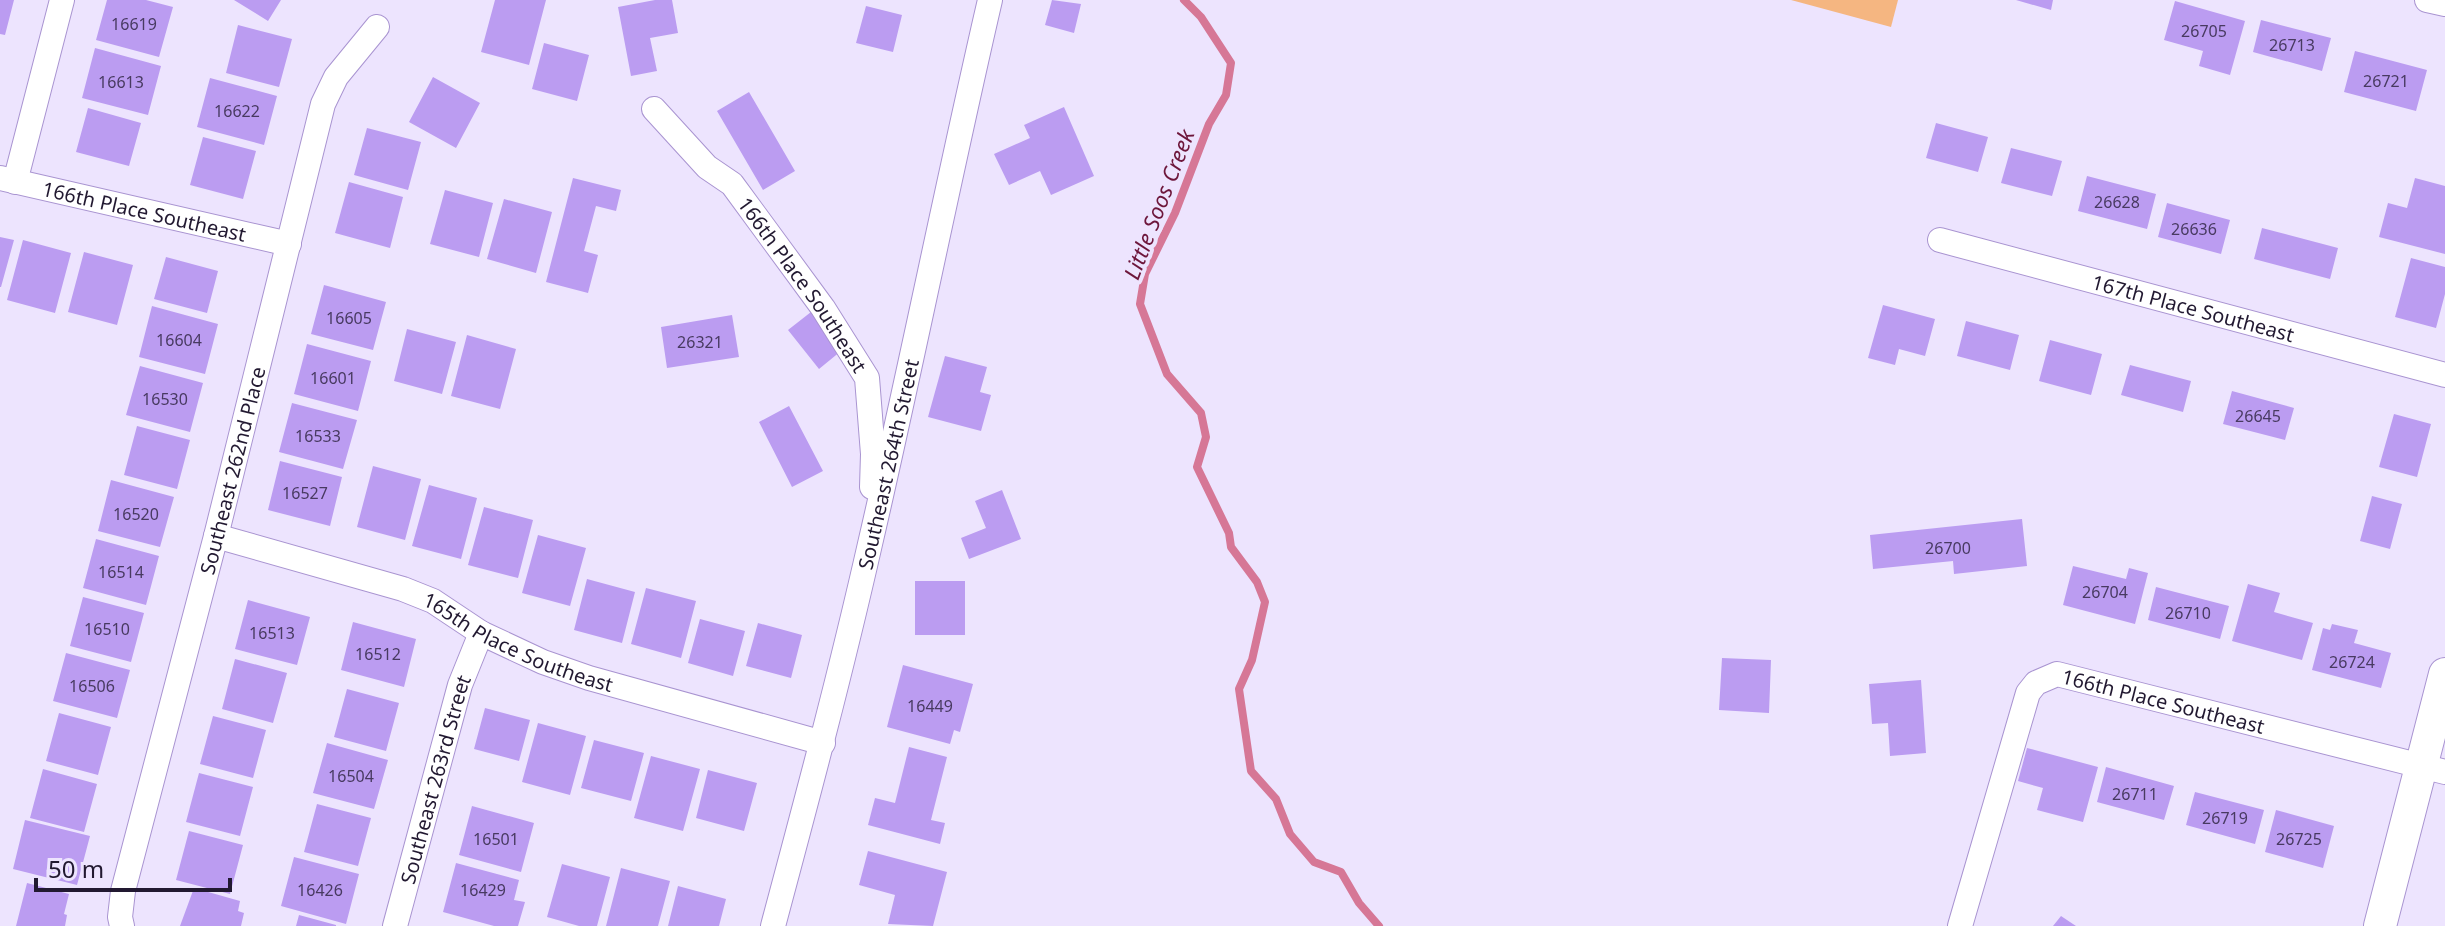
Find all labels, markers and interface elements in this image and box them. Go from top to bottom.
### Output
house number: 16619 [111,13,157,35]
house number: 26705 [2181,20,2227,42]
house number: 26713 [2269,34,2315,56]
house number: 26721 [2363,70,2409,92]
house number: 16613 [98,71,144,93]
house number: 16622 [214,100,260,122]
water label: Little Soos Creek [1116,124,1201,283]
street label: 166th Place Southeast [40,175,249,247]
street label: 166th Place Southeast [732,191,874,377]
house number: 26628 [2094,191,2140,213]
house number: 26636 [2171,218,2217,240]
street label: 167th Place Southeast [2089,268,2297,348]
house number: 16605 [326,307,372,329]
house number: 16604 [156,329,202,351]
house number: 26321 [677,331,723,353]
street label: Southeast 264th Street [851,356,924,572]
street label: Southeast 262nd Place [193,364,271,577]
house number: 16601 [310,367,356,389]
house number: 16530 [142,388,188,410]
house number: 26645 [2235,405,2281,427]
house number: 16533 [295,425,341,447]
house number: 16527 [282,482,328,504]
house number: 16520 [113,503,159,525]
house number: 26700 [1925,537,1971,559]
house number: 16514 [98,561,144,583]
house number: 26704 [2082,581,2128,603]
street label: 165th Place Southeast [420,585,616,698]
house number: 26710 [2165,602,2211,624]
house number: 16510 [84,618,130,640]
house number: 16513 [249,622,295,644]
house number: 16512 [355,643,401,665]
house number: 26724 [2329,651,2375,673]
street label: 166th Place Southeast [2059,662,2268,739]
street label: Southeast 263rd Street [394,671,476,887]
house number: 16506 [69,675,115,697]
house number: 16449 [907,695,953,717]
house number: 16504 [328,765,374,787]
house number: 26711 [2112,783,2158,805]
house number: 26719 [2202,807,2248,829]
house number: 16501 [473,828,519,850]
house number: 26725 [2276,828,2322,850]
scale bar [36,842,230,892]
text: 50 m [48,852,104,885]
house number: 16426 [297,879,343,901]
house number: 16429 [460,879,506,901]

